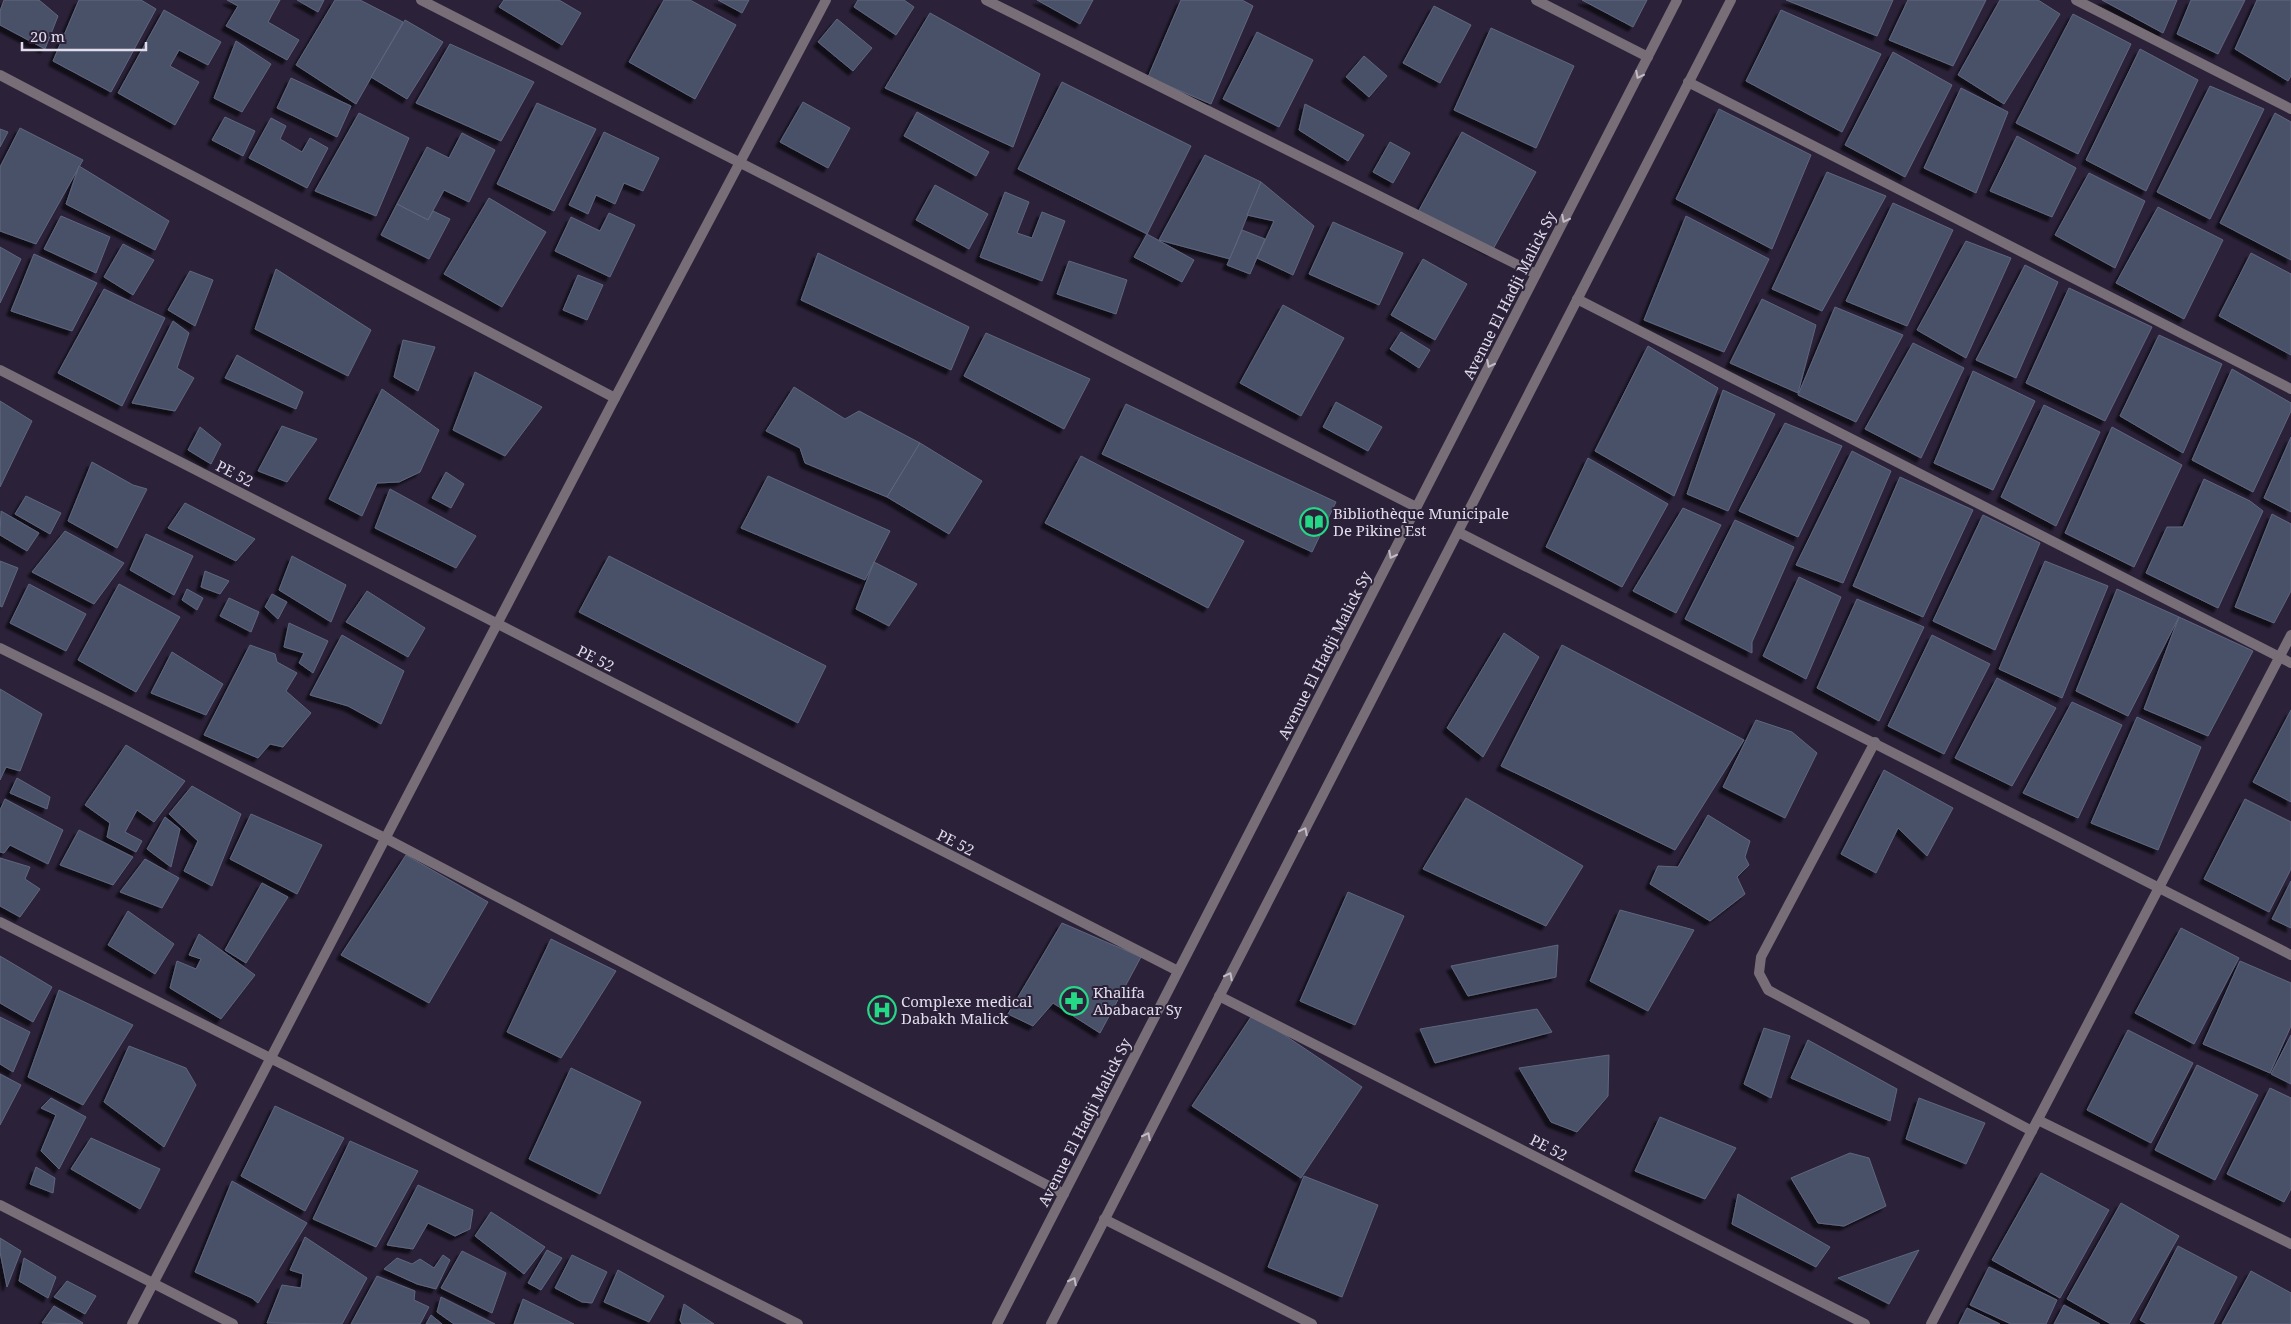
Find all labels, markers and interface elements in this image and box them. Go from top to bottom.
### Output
scale bar [22,20,146,52]
text: 20 m [30,26,65,46]
one-way arrow [1635,69,1645,78]
street label: Avenue El Hadji Malick Sy [1458,207,1560,383]
one-way arrow [1561,214,1571,223]
one-way arrow [1486,358,1496,367]
street label: PE 52 [213,455,257,491]
place label: Bibliothèque Municipale De Pikine Est [1333,503,1509,540]
library icon: Bibliothèque Municipale De Pikine Est [1299,507,1329,537]
one-way arrow [1388,549,1398,558]
street label: Avenue El Hadji Malick Sy [1273,567,1375,743]
street label: PE 52 [574,640,618,676]
street label: PE 52 [934,824,978,860]
one-way arrow [1298,828,1308,837]
one-way arrow [1223,972,1233,981]
place label: Khalifa Ababacar Sy [1093,982,1183,1019]
pharmacy icon: Khalifa Ababacar Sy [1059,986,1089,1016]
place label: Complexe medical Dabakh Malick [901,991,1033,1028]
hospital icon: Complexe medical Dabakh Malick [867,995,897,1025]
street label: Avenue El Hadji Malick Sy [1033,1034,1135,1210]
street label: PE 52 [1527,1129,1571,1165]
one-way arrow [1141,1132,1151,1141]
one-way arrow [1067,1277,1077,1286]

